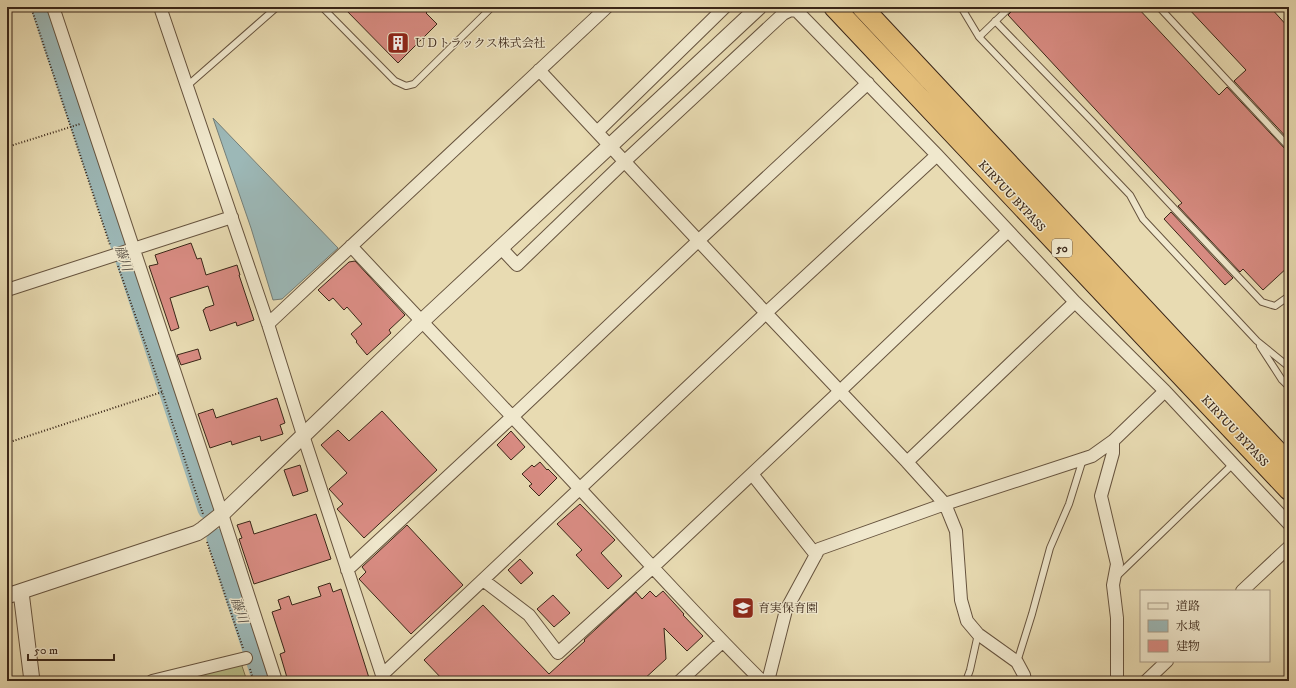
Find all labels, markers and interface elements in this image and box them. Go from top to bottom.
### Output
building icon: ＵＤトラックス株式会社 [385,30,411,56]
place label: ＵＤトラックス株式会社 [414,36,546,51]
street label: KIRYUU BYPASS [975,158,1049,235]
road number: 50 [1052,239,1072,257]
water label: 藤川 [111,243,135,275]
street label: KIRYUU BYPASS [1198,393,1272,470]
legend [1140,590,1270,662]
water label: 藤川 [227,595,251,627]
school or university icon: 育実保育園 [730,595,756,621]
text: 道路 [1176,599,1200,614]
place label: 育実保育園 [758,601,818,616]
text: 水域 [1176,619,1200,634]
scale bar [28,636,114,662]
text: 建物 [1176,639,1200,654]
text: 50 m [34,643,58,658]

